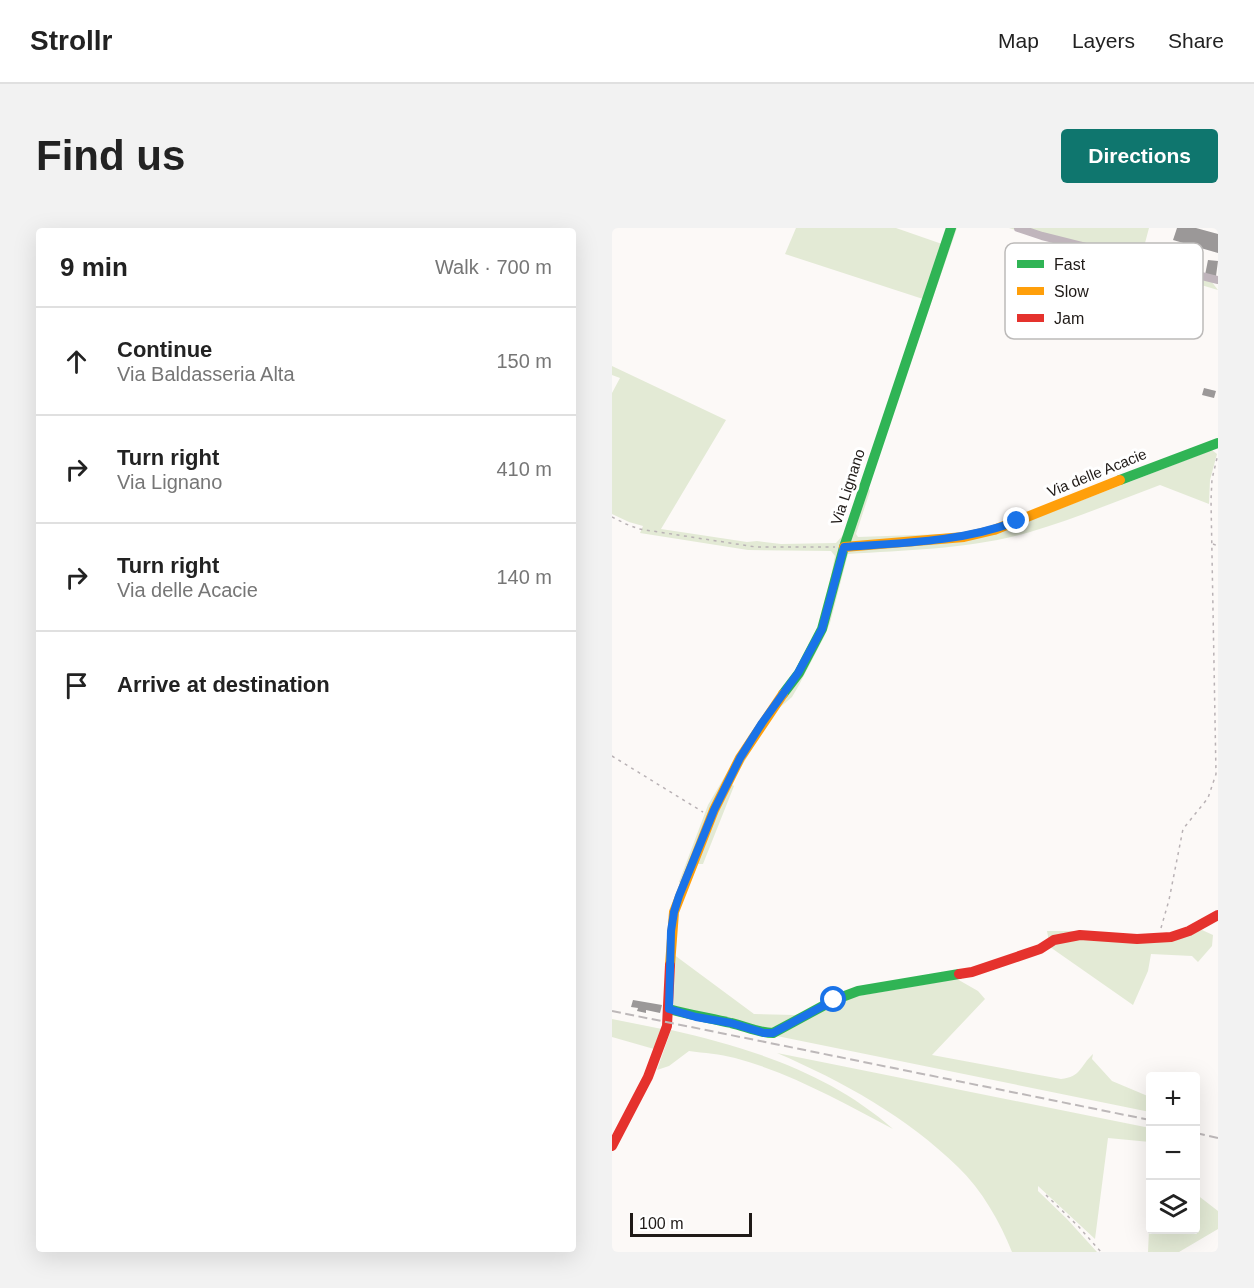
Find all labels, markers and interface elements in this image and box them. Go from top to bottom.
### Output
text: Strollr [30,25,112,56]
text: Map [998,29,1039,52]
text: Layers [1072,29,1135,52]
text: Share [1168,29,1224,52]
button: Directions [1061,129,1218,183]
text: Find us [36,132,185,179]
legend [1005,243,1203,339]
text: 9 min [60,252,128,282]
text: Walk · 700 m [435,256,552,278]
text: Fast [1054,256,1086,273]
text: Slow [1054,283,1089,300]
text: Jam [1054,310,1084,327]
text: Continue [117,337,212,362]
icon: ahead [60,345,93,378]
text: 150 m [496,350,552,372]
text: Via Baldasseria Alta [117,363,295,385]
text: Turn right [117,445,219,470]
street label: Via delle Acacie [1045,445,1149,500]
street label: Via Lignano [827,447,868,527]
icon: right [60,453,93,486]
text: 410 m [496,458,552,480]
text: Via Lignano [117,471,222,493]
route end [1003,507,1029,533]
text: Turn right [117,553,219,578]
icon: right [60,561,93,594]
text: 140 m [496,566,552,588]
text: Via delle Acacie [117,579,258,601]
icon: arrive [60,669,93,702]
text: Arrive at destination [117,672,330,697]
route start [820,986,846,1012]
map controls [1146,1072,1200,1234]
button: + [1146,1072,1200,1126]
button: − [1146,1126,1200,1180]
button: layers [1146,1180,1200,1234]
scale bar [630,1210,752,1238]
text: 100 m [639,1215,683,1232]

